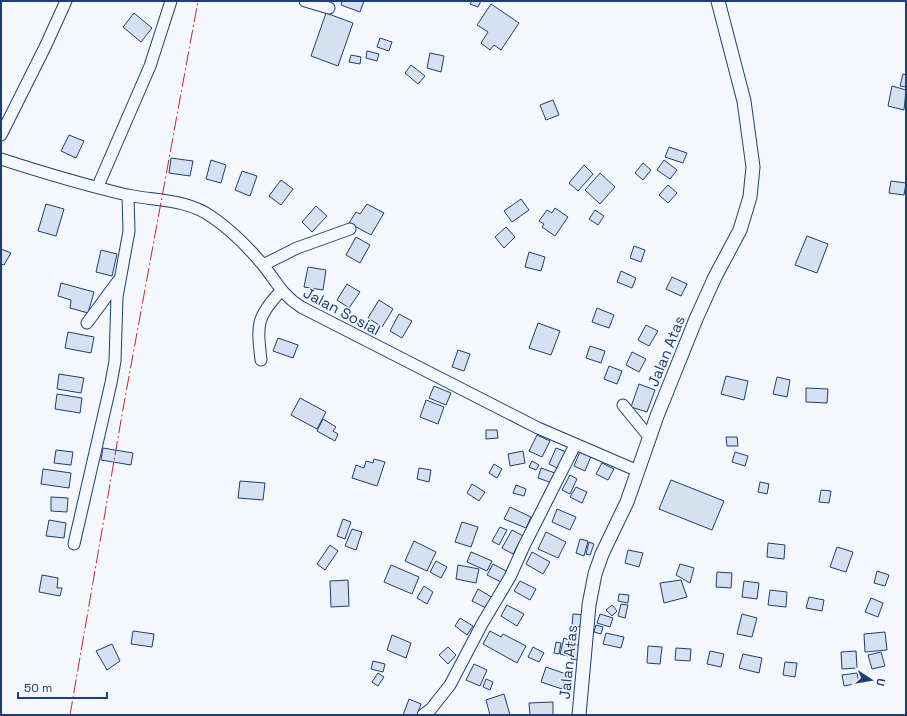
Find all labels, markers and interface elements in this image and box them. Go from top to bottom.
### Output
street label: Jalan Sosial [300,283,384,339]
street label: Jalan Atas [643,313,689,389]
street label: Jalan Atas [555,624,581,700]
north arrow [851,660,891,700]
scale bar [18,674,107,700]
text: U [873,677,888,687]
text: 50 m [24,680,52,696]

